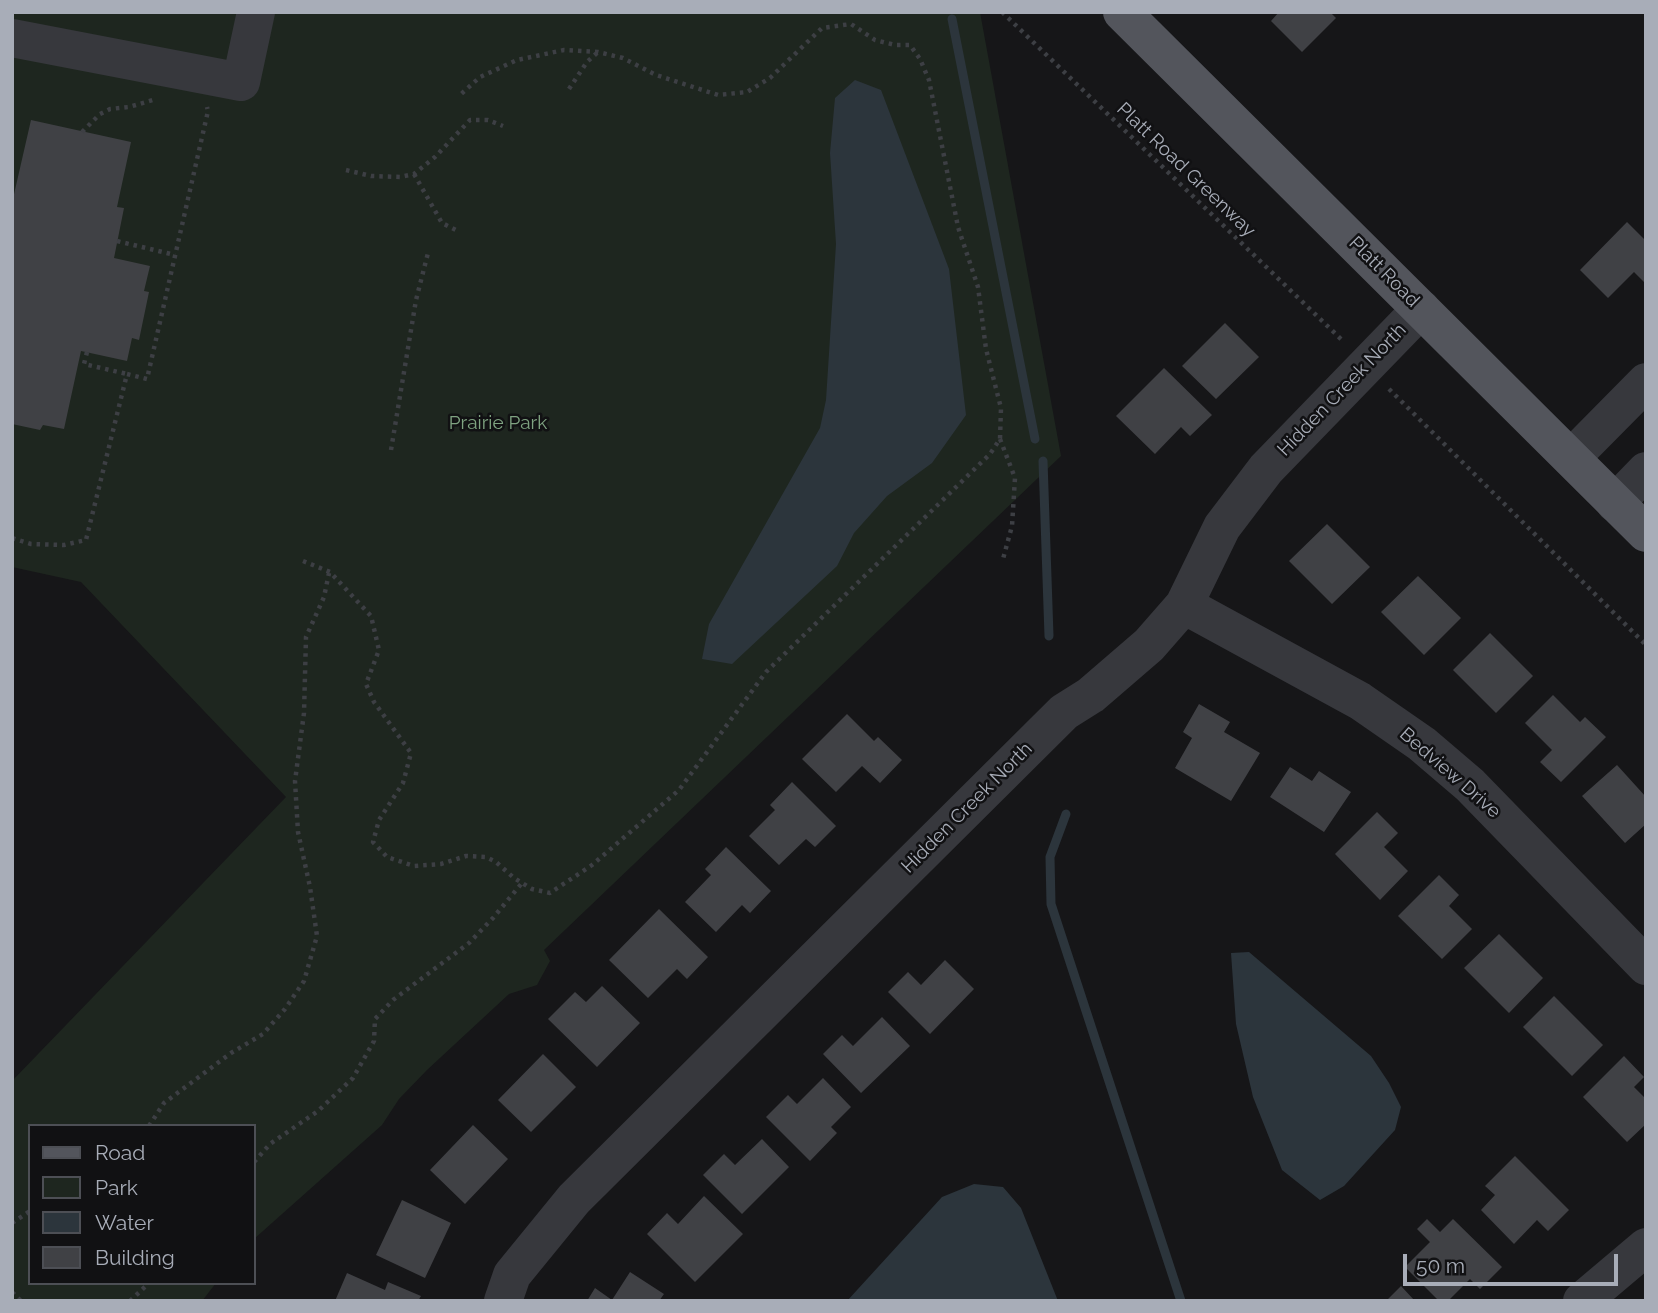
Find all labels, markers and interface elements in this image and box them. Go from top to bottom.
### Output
street label: Platt Road Greenway [1112,98,1260,242]
street label: Platt Road [1344,232,1424,312]
street label: Hidden Creek North [1273,319,1411,461]
park label: Prairie Park [449,412,547,434]
street label: Bedview Drive [1395,723,1505,823]
street label: Hidden Creek North [897,738,1037,878]
legend [28,1124,256,1285]
text: Road [95,1140,145,1165]
text: Park [95,1175,138,1200]
text: Water [95,1210,154,1235]
scale bar [1406,1240,1621,1284]
text: Building [95,1245,175,1270]
text: 50 m [1416,1253,1465,1278]

